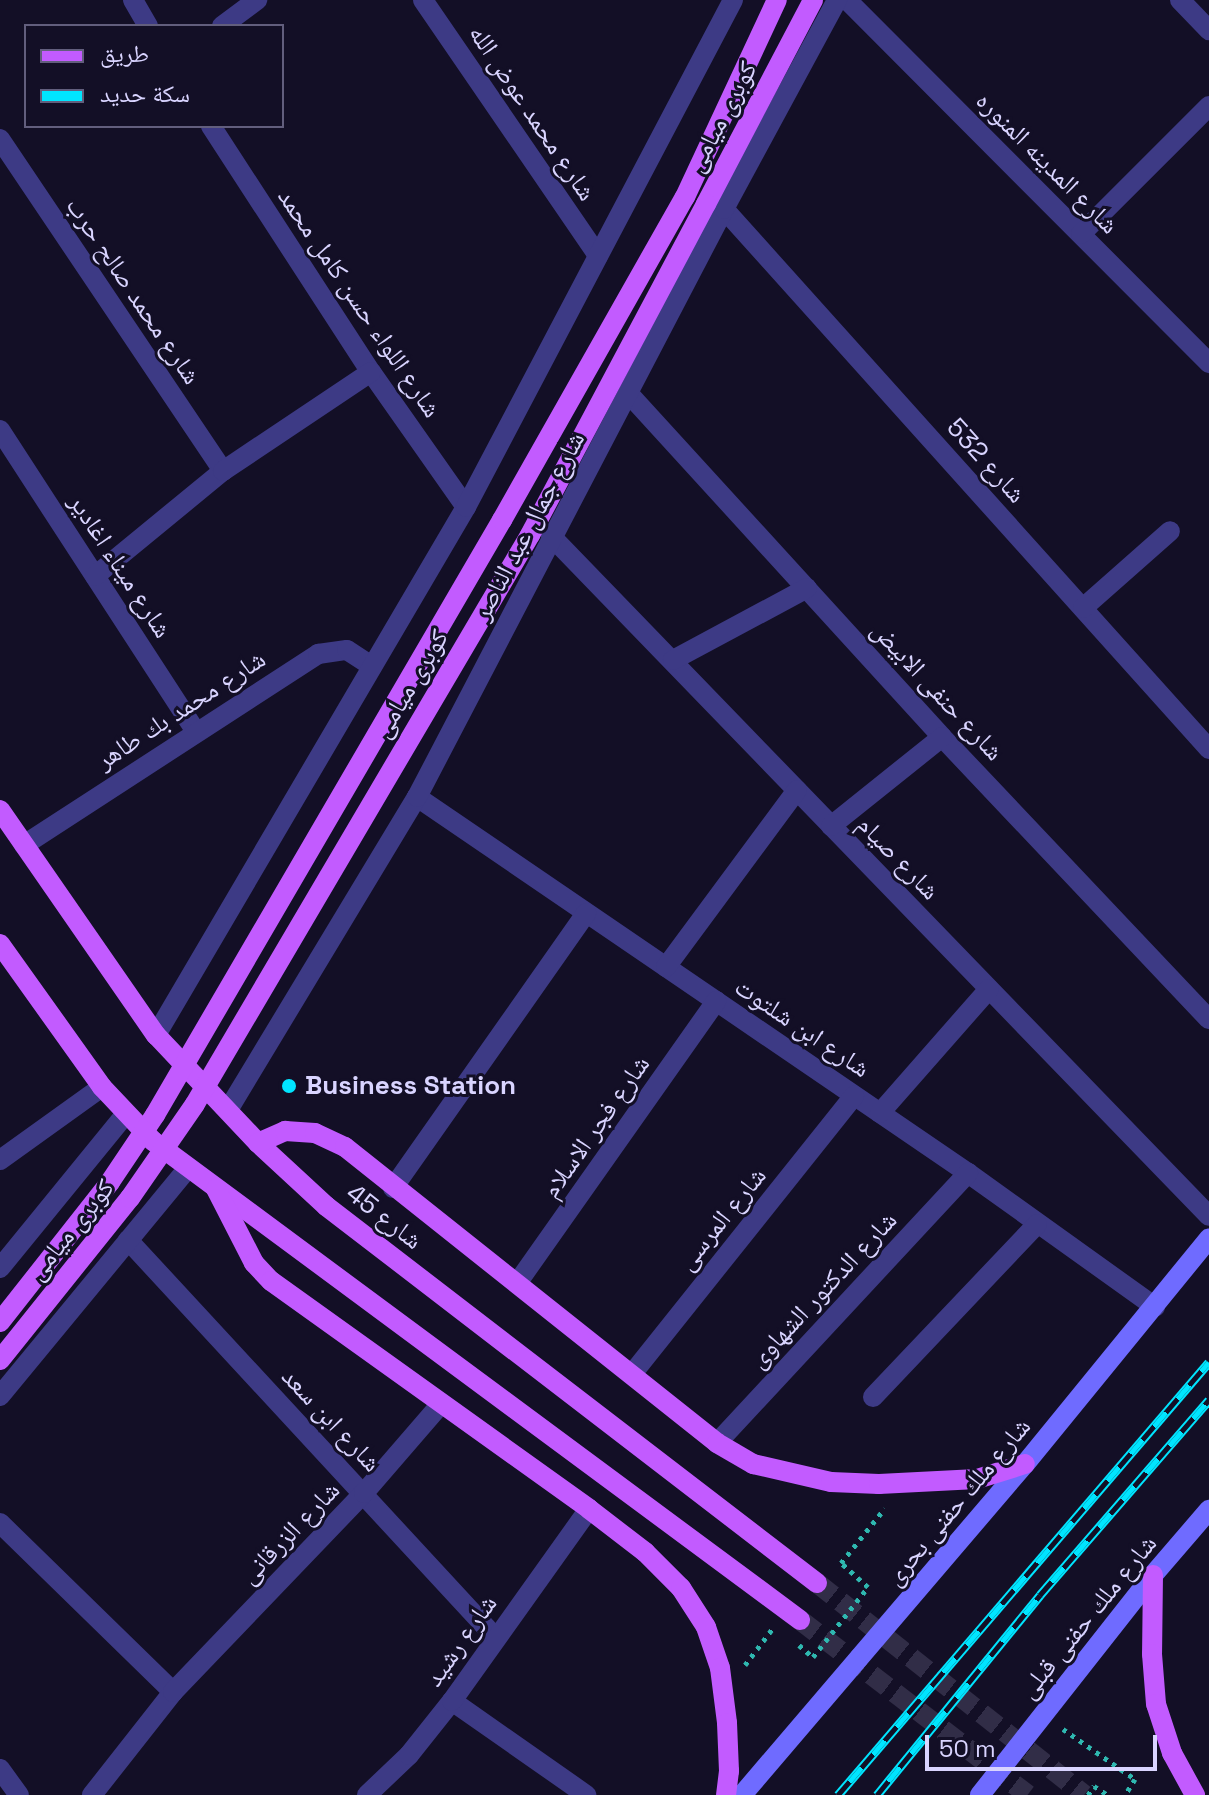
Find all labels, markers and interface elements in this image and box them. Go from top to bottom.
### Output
street label: شارع محمد عوض الله [462,19,602,207]
legend [24,24,284,128]
text: طريق [100,38,149,69]
street label: كوبرى ميامى [680,56,764,178]
text: سكة حديد [100,78,190,109]
street label: شارع المدينه المنوره [969,85,1125,241]
street label: شارع اللواء حسن كامل محمد [271,182,447,424]
street label: شارع محمد صالح حرب [59,192,207,390]
street label: شارع 532 [940,412,1032,510]
street label: شارع جمال عبد الناصر [466,427,592,625]
street label: شارع ميناء اغادير [62,488,178,644]
street label: شارع حنفى الابيض [864,615,1010,767]
street label: كوبرى ميامى [367,624,455,744]
street label: شارع محمد بك طاهر [91,644,271,776]
street label: شارع صيام [850,809,946,907]
street label: شارع ابن شلتوت [728,971,876,1085]
street label: شارع فجر الاسلام [535,1050,657,1204]
place label: Business Station [305,1070,516,1102]
marker: Business Station [280,1077,298,1095]
street label: شارع المرسى [671,1161,773,1277]
street label: كوبرى ميامى [21,1173,121,1287]
street label: شارع 45 [340,1178,428,1256]
street label: شارع الدكتور الشهاوى [742,1205,904,1375]
street label: شارع ابن سعد [275,1361,387,1479]
street label: شارع ملك حفنى بحرى [879,1412,1037,1592]
street label: شارع الزرقانى [233,1475,347,1591]
street label: شارع ملك حفنى قبلى [1012,1529,1164,1705]
street label: شارع رشيد [418,1589,504,1693]
scale bar [929,1719,1161,1769]
text: 50 m [939,1733,996,1764]

